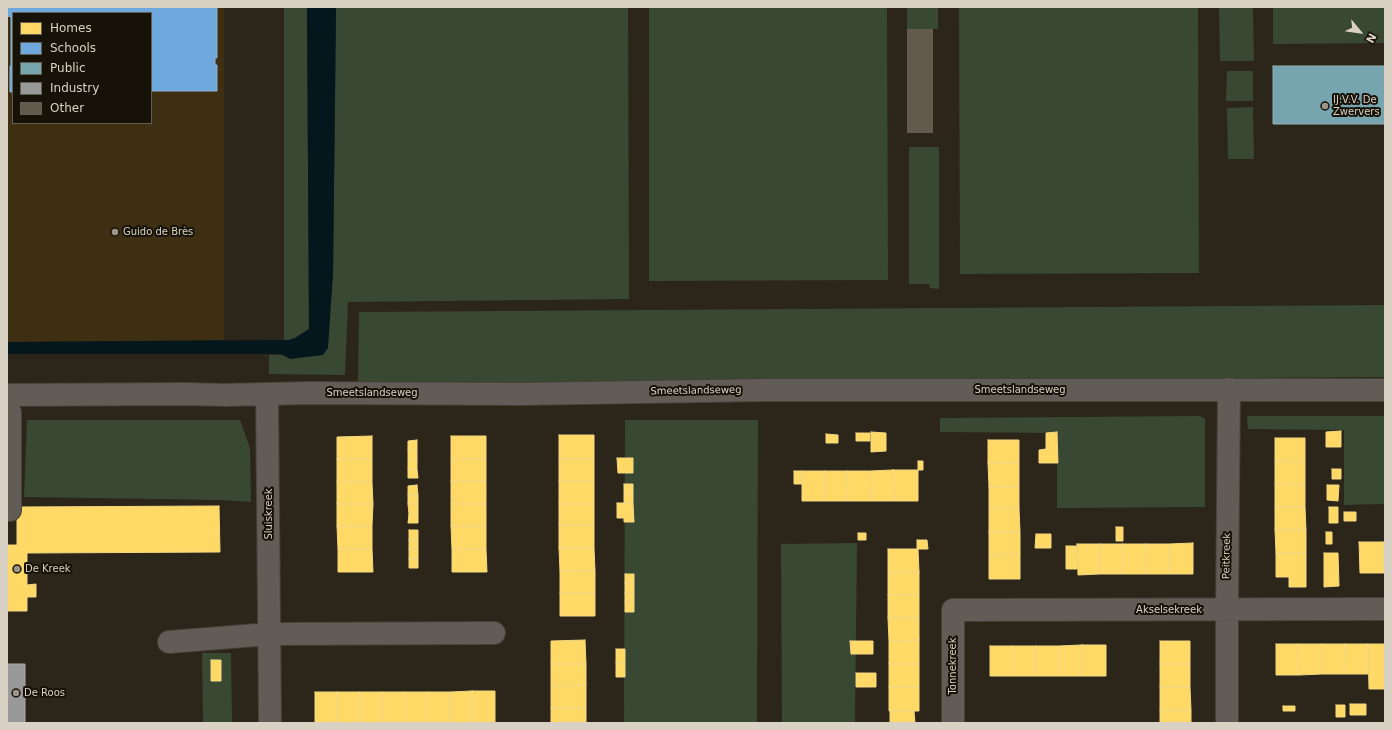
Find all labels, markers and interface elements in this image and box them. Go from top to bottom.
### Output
legend [12,12,152,124]
north arrow [1340,12,1380,52]
text: Homes [50,21,92,35]
text: N [1363,31,1379,45]
text: Schools [50,41,96,55]
text: Public [50,61,86,75]
text: Industry [50,81,99,95]
place label: IJ.V.V. De Zwervers [1333,94,1380,118]
text: Other [50,101,84,115]
marker: IJ.V.V. De Zwervers [1320,101,1330,111]
place label: Guido de Brès [123,226,193,238]
marker: Guido de Brès [110,227,120,237]
street label: Smeetslandseweg [650,384,742,398]
street label: Smeetslandseweg [974,384,1066,396]
street label: Smeetslandseweg [326,387,418,399]
street label: Sluiskreek [263,488,275,540]
street label: Peitkreek [1221,533,1233,579]
place label: De Kreek [25,563,71,575]
marker: De Kreek [12,564,22,574]
street label: Akselsekreek [1136,604,1202,616]
street label: Tonnekreek [947,637,959,695]
place label: De Roos [24,687,65,699]
marker: De Roos [11,688,21,698]

